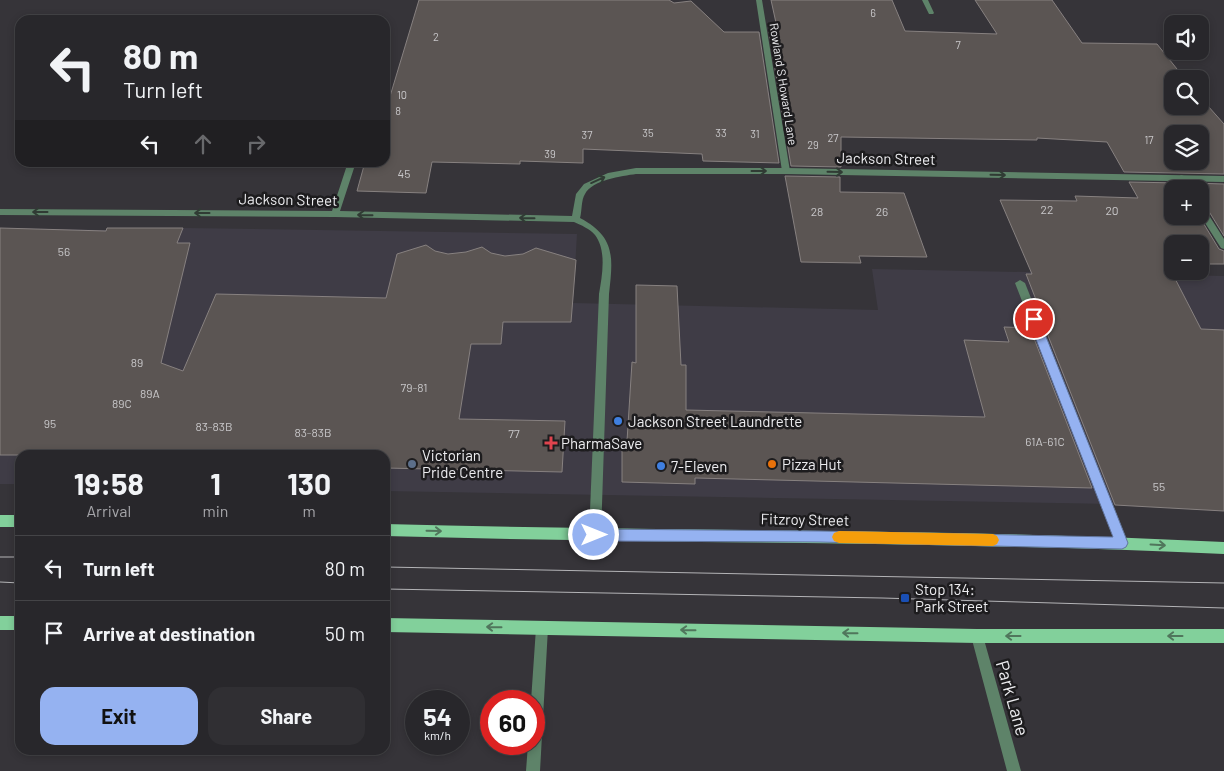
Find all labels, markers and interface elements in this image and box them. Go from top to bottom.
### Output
house number: 6 [870,6,876,19]
map controls [1164,15,1209,280]
button: sound [1164,15,1209,60]
street label: Rowland S Howard Lane [767,22,801,146]
house number: 2 [433,30,439,43]
text: 80 m [123,34,198,76]
icon: left [40,35,105,100]
house number: 7 [955,38,961,51]
button: search [1164,70,1209,115]
text: Turn left [123,76,203,102]
house number: 10 [397,88,407,101]
house number: 8 [395,104,401,117]
button: layers [1164,125,1209,170]
house number: 35 [642,126,654,139]
house number: 33 [715,126,727,139]
house number: 31 [750,127,760,140]
house number: 37 [582,128,592,141]
icon: left [136,130,164,158]
icon: ahead [189,130,217,158]
icon: right [242,130,270,158]
house number: 27 [827,131,839,144]
house number: 17 [1144,133,1154,146]
house number: 29 [807,138,819,151]
house number: 39 [544,147,556,160]
street label: Jackson Street [836,148,936,168]
house number: 45 [398,166,410,180]
one-way arrow [750,166,767,176]
one-way arrow [826,167,843,177]
one-way arrow [989,170,1005,180]
one-way arrow [590,175,605,185]
button: + [1164,180,1209,225]
street label: Jackson Street [238,189,338,209]
house number: 22 [1041,202,1053,216]
house number: 20 [1105,203,1119,217]
house number: 28 [811,204,823,218]
house number: 26 [876,204,888,218]
one-way arrow [32,207,48,217]
one-way arrow [194,208,210,218]
one-way arrow [357,210,373,220]
one-way arrow [519,213,536,223]
button: − [1164,235,1209,280]
house number: 56 [58,244,70,258]
pin [1013,298,1055,340]
icon: arrive [1020,305,1048,333]
house number: 89 [131,355,143,369]
house number: 79-81 [401,380,427,394]
house number: 89A [140,386,160,400]
house number: 89C [112,396,132,410]
place label: Jackson Street Laundrette [628,412,802,430]
marker: Jackson Street Laundrette [612,415,624,427]
house number: 95 [44,416,56,430]
house number: 83-83B [195,419,233,433]
house number: 83-83B [294,425,332,439]
house number: 77 [508,426,520,440]
place label: PharmaSave [561,434,642,452]
house number: 61A-61C [1025,434,1065,448]
marker: PharmaSave [545,437,557,449]
place label: Victorian Pride Centre [422,446,503,481]
place label: Pizza Hut [782,455,842,473]
place label: 7-Eleven [671,457,727,475]
marker: Victorian Pride Centre [406,458,418,470]
marker: Pizza Hut [766,458,778,470]
marker: 7-Eleven [655,460,667,472]
text: 19:58 [74,465,144,501]
text: 1 [210,465,221,501]
text: 130 [287,465,331,501]
house number: 55 [1153,479,1165,493]
text: Arrival [86,501,131,520]
text: min [203,501,228,520]
text: m [303,501,316,520]
position arrow [567,508,619,560]
street label: Fitzroy Street [761,509,849,529]
one-way arrow [425,526,441,536]
one-way arrow [1149,540,1165,550]
icon: left [40,554,68,582]
text: Turn left [83,557,154,580]
text: 80 m [325,557,365,580]
place label: Stop 134: Park Street [915,580,988,615]
marker: Stop 134: Park Street [899,592,911,604]
icon: arrive [40,619,68,647]
text: Arrive at destination [83,622,255,645]
text: 50 m [325,622,365,645]
one-way arrow [486,622,502,632]
one-way arrow [680,625,696,635]
one-way arrow [843,629,859,638]
one-way arrow [1005,631,1022,641]
one-way arrow [1168,631,1184,641]
street label: Park Lane [992,658,1034,738]
button: Exit [40,687,198,745]
button: Share [208,687,365,745]
speed limit sign: 60 [480,690,545,755]
text: 54 [423,701,452,731]
text: km/h [424,728,451,742]

